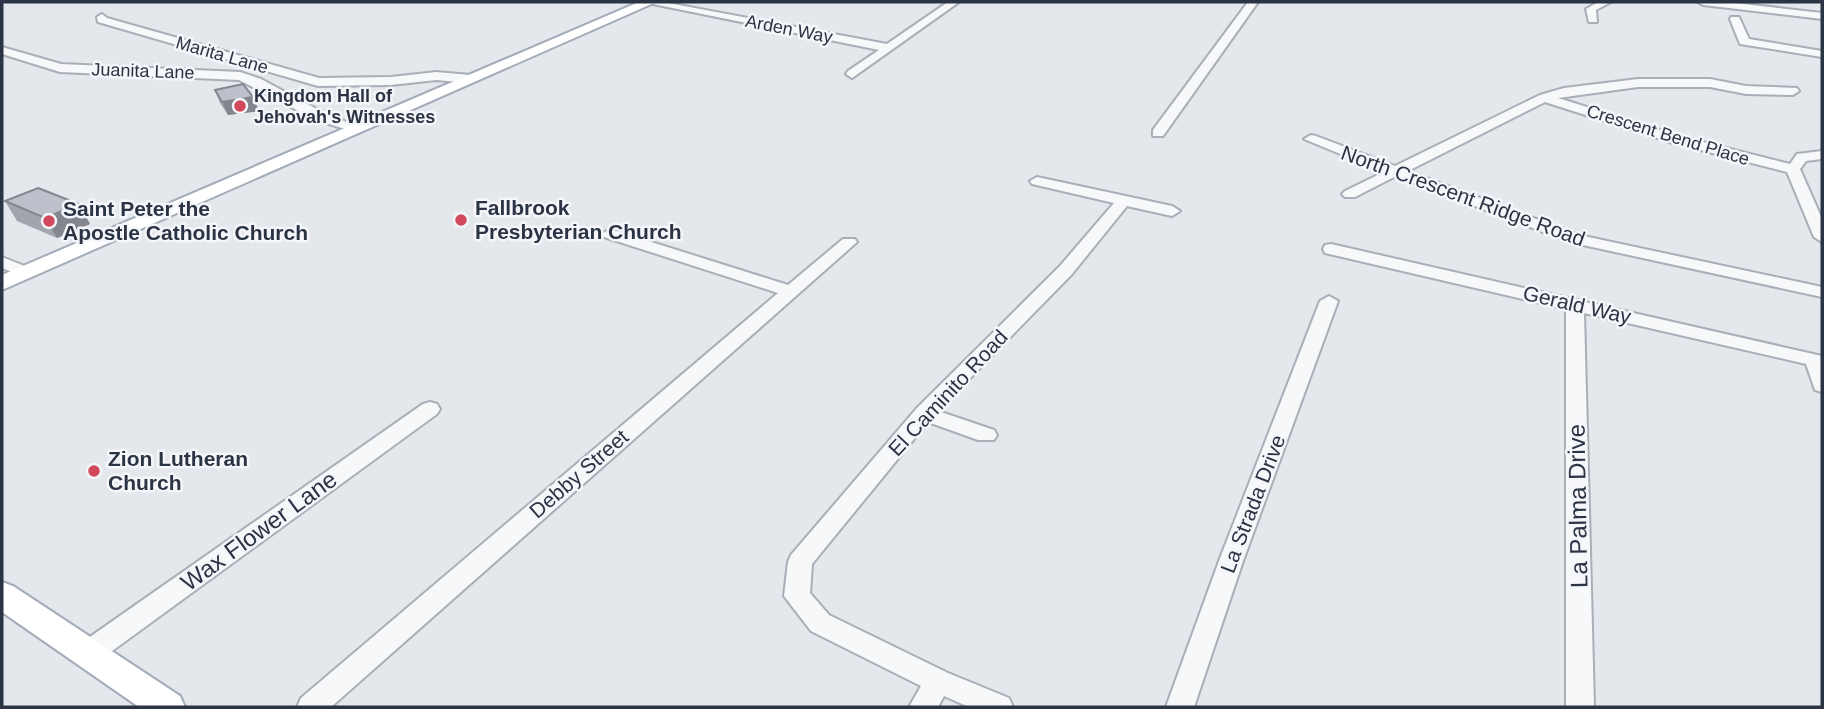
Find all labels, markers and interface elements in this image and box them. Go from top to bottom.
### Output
street label: Arden Way [744,11,834,47]
street label: Marita Lane [174,32,270,78]
street label: Juanita Lane [91,59,195,83]
place label: Kingdom Hall of Jehovah's Witnesses [254,86,435,127]
marker: Kingdom Hall of Jehovah's Witnesses [232,98,248,114]
street label: Crescent Bend Place [1584,101,1752,169]
street label: North Crescent Ridge Road [1338,141,1588,250]
place label: Fallbrook Presbyterian Church [475,196,682,243]
place label: Saint Peter the Apostle Catholic Church [63,197,308,244]
marker: Fallbrook Presbyterian Church [453,212,469,228]
marker: Saint Peter the Apostle Catholic Church [41,213,57,229]
street label: Gerald Way [1521,281,1634,328]
street label: El Caminito Road [884,325,1012,460]
street label: La Palma Drive [1563,424,1592,588]
street label: Debby Street [525,425,633,523]
street label: La Strada Drive [1216,432,1289,576]
place label: Zion Lutheran Church [108,447,248,494]
marker: Zion Lutheran Church [86,463,102,479]
street label: Wax Flower Lane [176,465,342,596]

